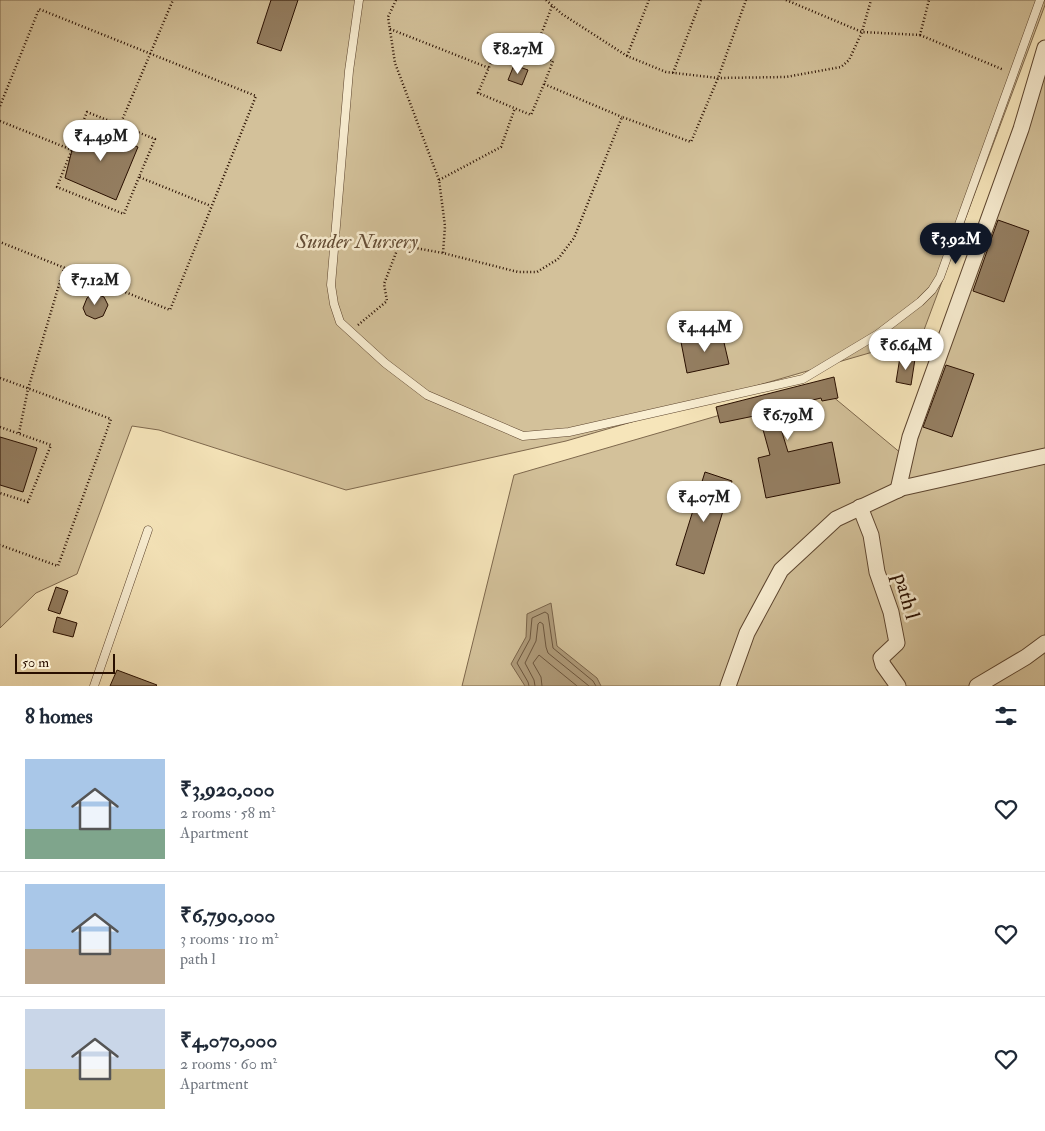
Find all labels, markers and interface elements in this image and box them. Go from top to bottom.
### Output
pin: ₹8.27M [477,32,559,75]
text: ₹8.27M [493,39,543,59]
pin: ₹4.49M [60,120,142,162]
text: ₹4.49M [74,126,128,146]
pin: ₹3.92M [915,222,997,265]
park label: Sunder Nursery [295,228,419,255]
text: ₹3.92M [931,229,981,249]
pin: ₹7.12M [54,264,136,306]
text: ₹7.12M [71,270,119,290]
pin: ₹4.44M [664,310,746,353]
text: ₹4.44M [678,317,732,337]
pin: ₹6.64M [865,328,947,371]
text: ₹6.64M [880,335,932,355]
pin: ₹6.79M [747,398,829,441]
text: ₹6.79M [763,405,813,425]
pin: ₹4.07M [663,480,745,523]
text: ₹4.07M [678,487,730,507]
street label: path l [887,569,926,623]
scale bar [15,651,115,674]
text: 50 m [22,654,49,671]
icon: filters [992,702,1020,730]
text: 8 homes [25,703,93,730]
text: ₹3,920,000 [180,776,275,803]
icon: home [65,779,125,839]
icon: heart [992,795,1020,823]
text: 2 rooms · 58 m² [180,803,275,823]
text: Apartment [180,823,248,843]
text: ₹6,790,000 [180,902,275,929]
icon: home [65,904,125,964]
icon: heart [992,920,1020,948]
text: 3 rooms · 110 m² [180,929,278,949]
text: path l [180,949,216,969]
text: ₹4,070,000 [180,1027,277,1054]
icon: home [65,1029,125,1089]
icon: heart [992,1045,1020,1073]
text: 2 rooms · 60 m² [180,1054,277,1074]
text: Apartment [180,1074,248,1094]

